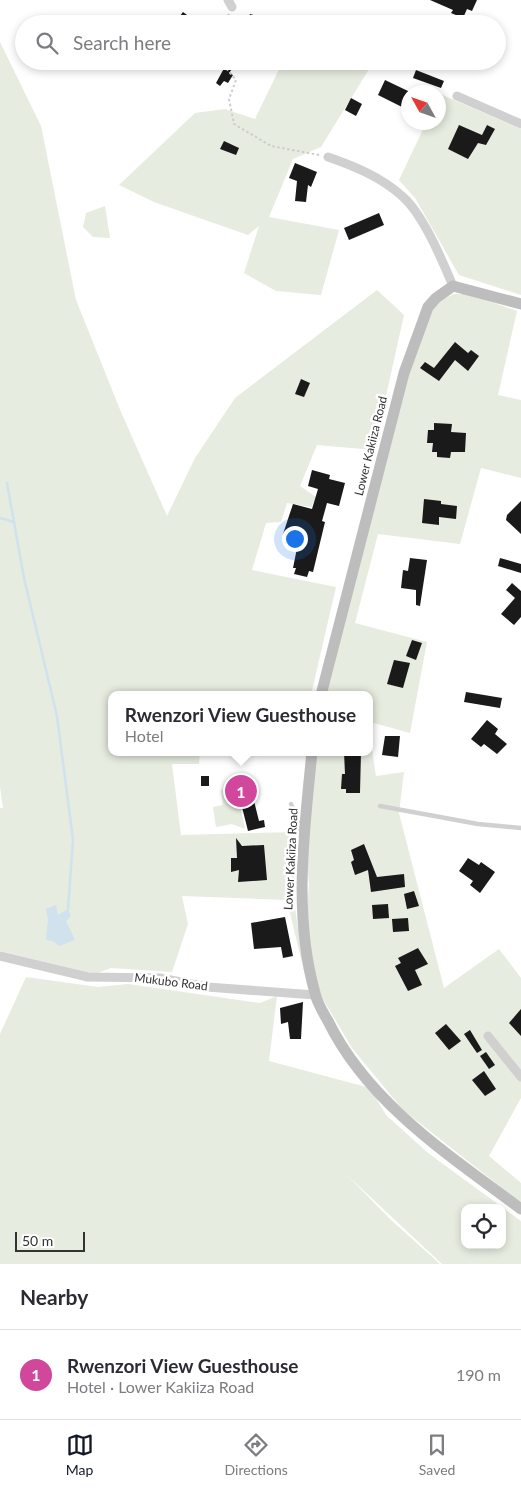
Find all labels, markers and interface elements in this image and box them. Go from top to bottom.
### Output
search box [15,15,506,70]
icon: search [33,29,61,57]
text: Search here [73,31,171,54]
north arrow [401,85,446,130]
street label: Lower Kakiiza Road [351,395,390,497]
your location [282,526,308,552]
popup [108,691,373,756]
text: Rwenzori View Guesthouse [125,703,356,726]
text: Hotel [125,726,164,745]
pin: 1 [225,772,257,810]
street label: Lower Kakiiza Road [280,808,301,910]
street label: Mukubo Road [134,970,209,993]
map controls [461,1204,506,1249]
button: locate [461,1204,506,1249]
scale bar [15,1229,85,1252]
text: 50 m [22,1232,53,1249]
text: Nearby [20,1284,88,1309]
text: Rwenzori View Guesthouse [67,1354,298,1377]
text: 1 [31,1365,41,1384]
text: 190 m [456,1365,501,1384]
text: Hotel · Lower Kakiiza Road [67,1377,254,1396]
tab: Map [66,1431,94,1478]
tab: Directions [225,1431,288,1478]
tab: Saved [419,1431,455,1478]

